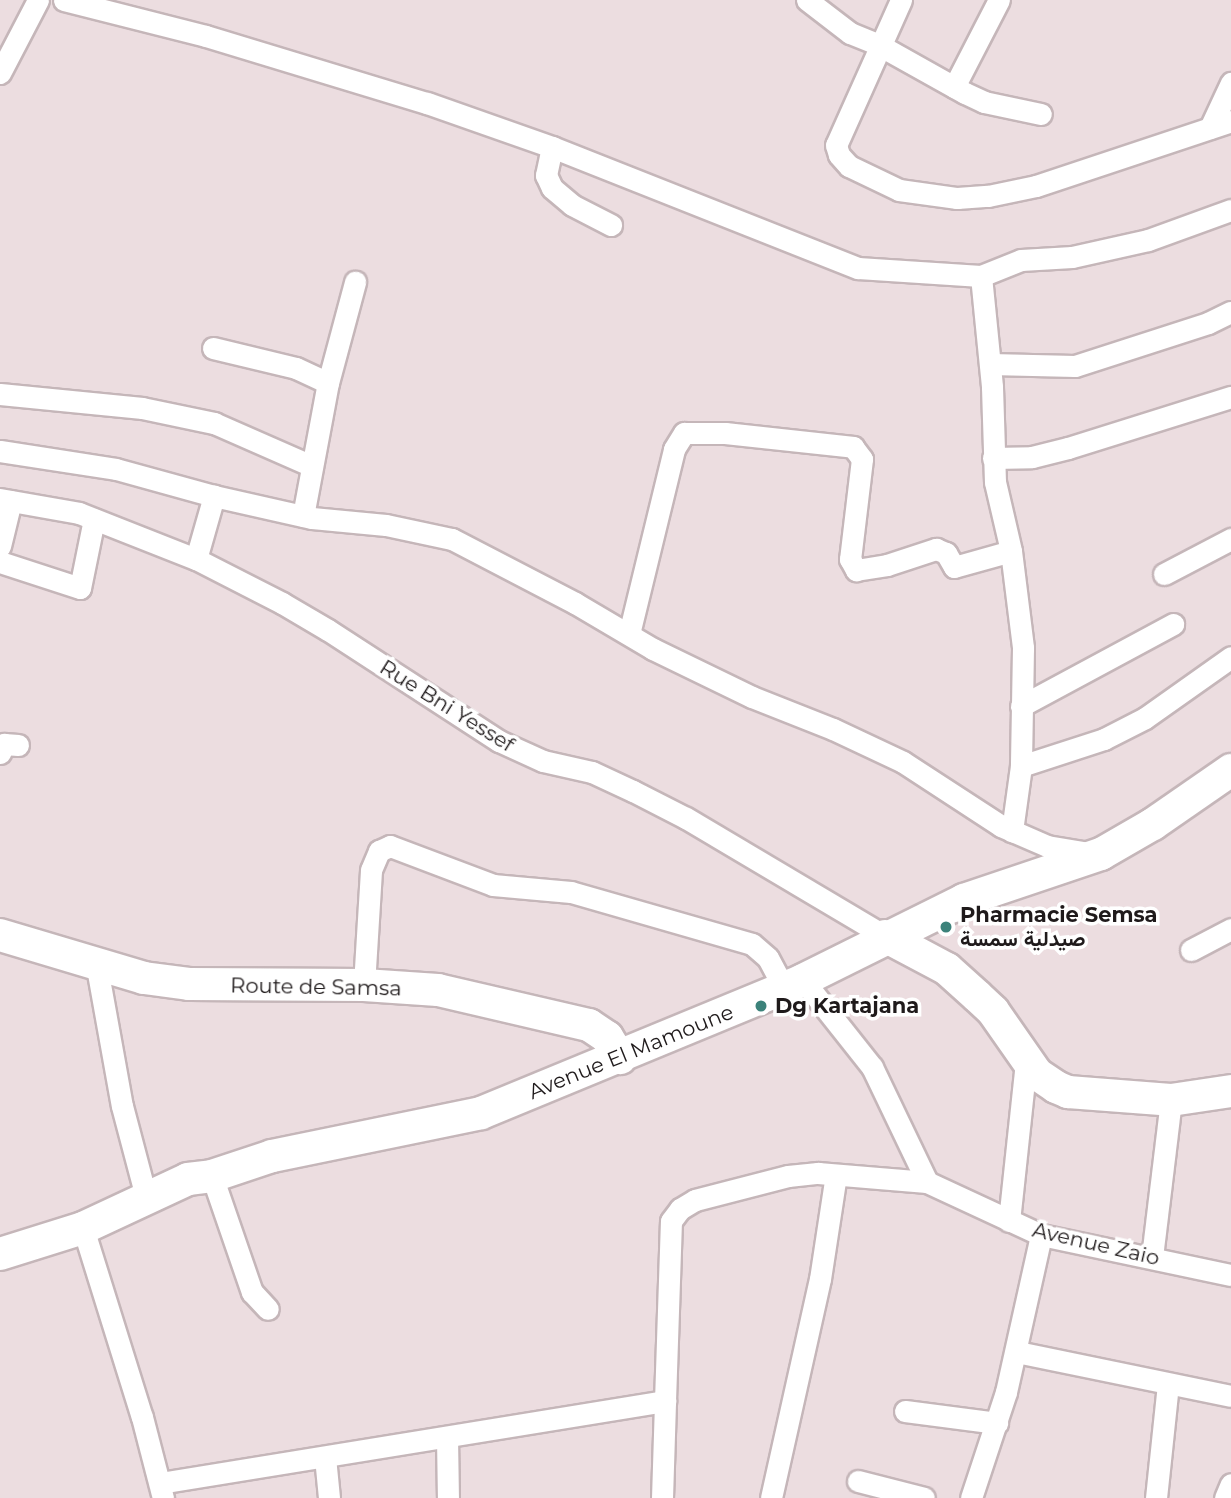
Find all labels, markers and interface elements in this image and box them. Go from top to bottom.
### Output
street label: Rue Bni Yessef [375,655,519,757]
place label: Pharmacie Semsa صيدلية سمسة [960,902,1158,952]
marker: Pharmacie Semsa صيدلية سمسة [938,919,954,935]
street label: Route de Samsa [230,973,402,1001]
place label: Dg Kartajana [775,993,919,1019]
marker: Dg Kartajana [753,998,769,1014]
street label: Avenue El Mamoune [525,999,737,1105]
street label: Avenue Zaio [1030,1217,1162,1271]

